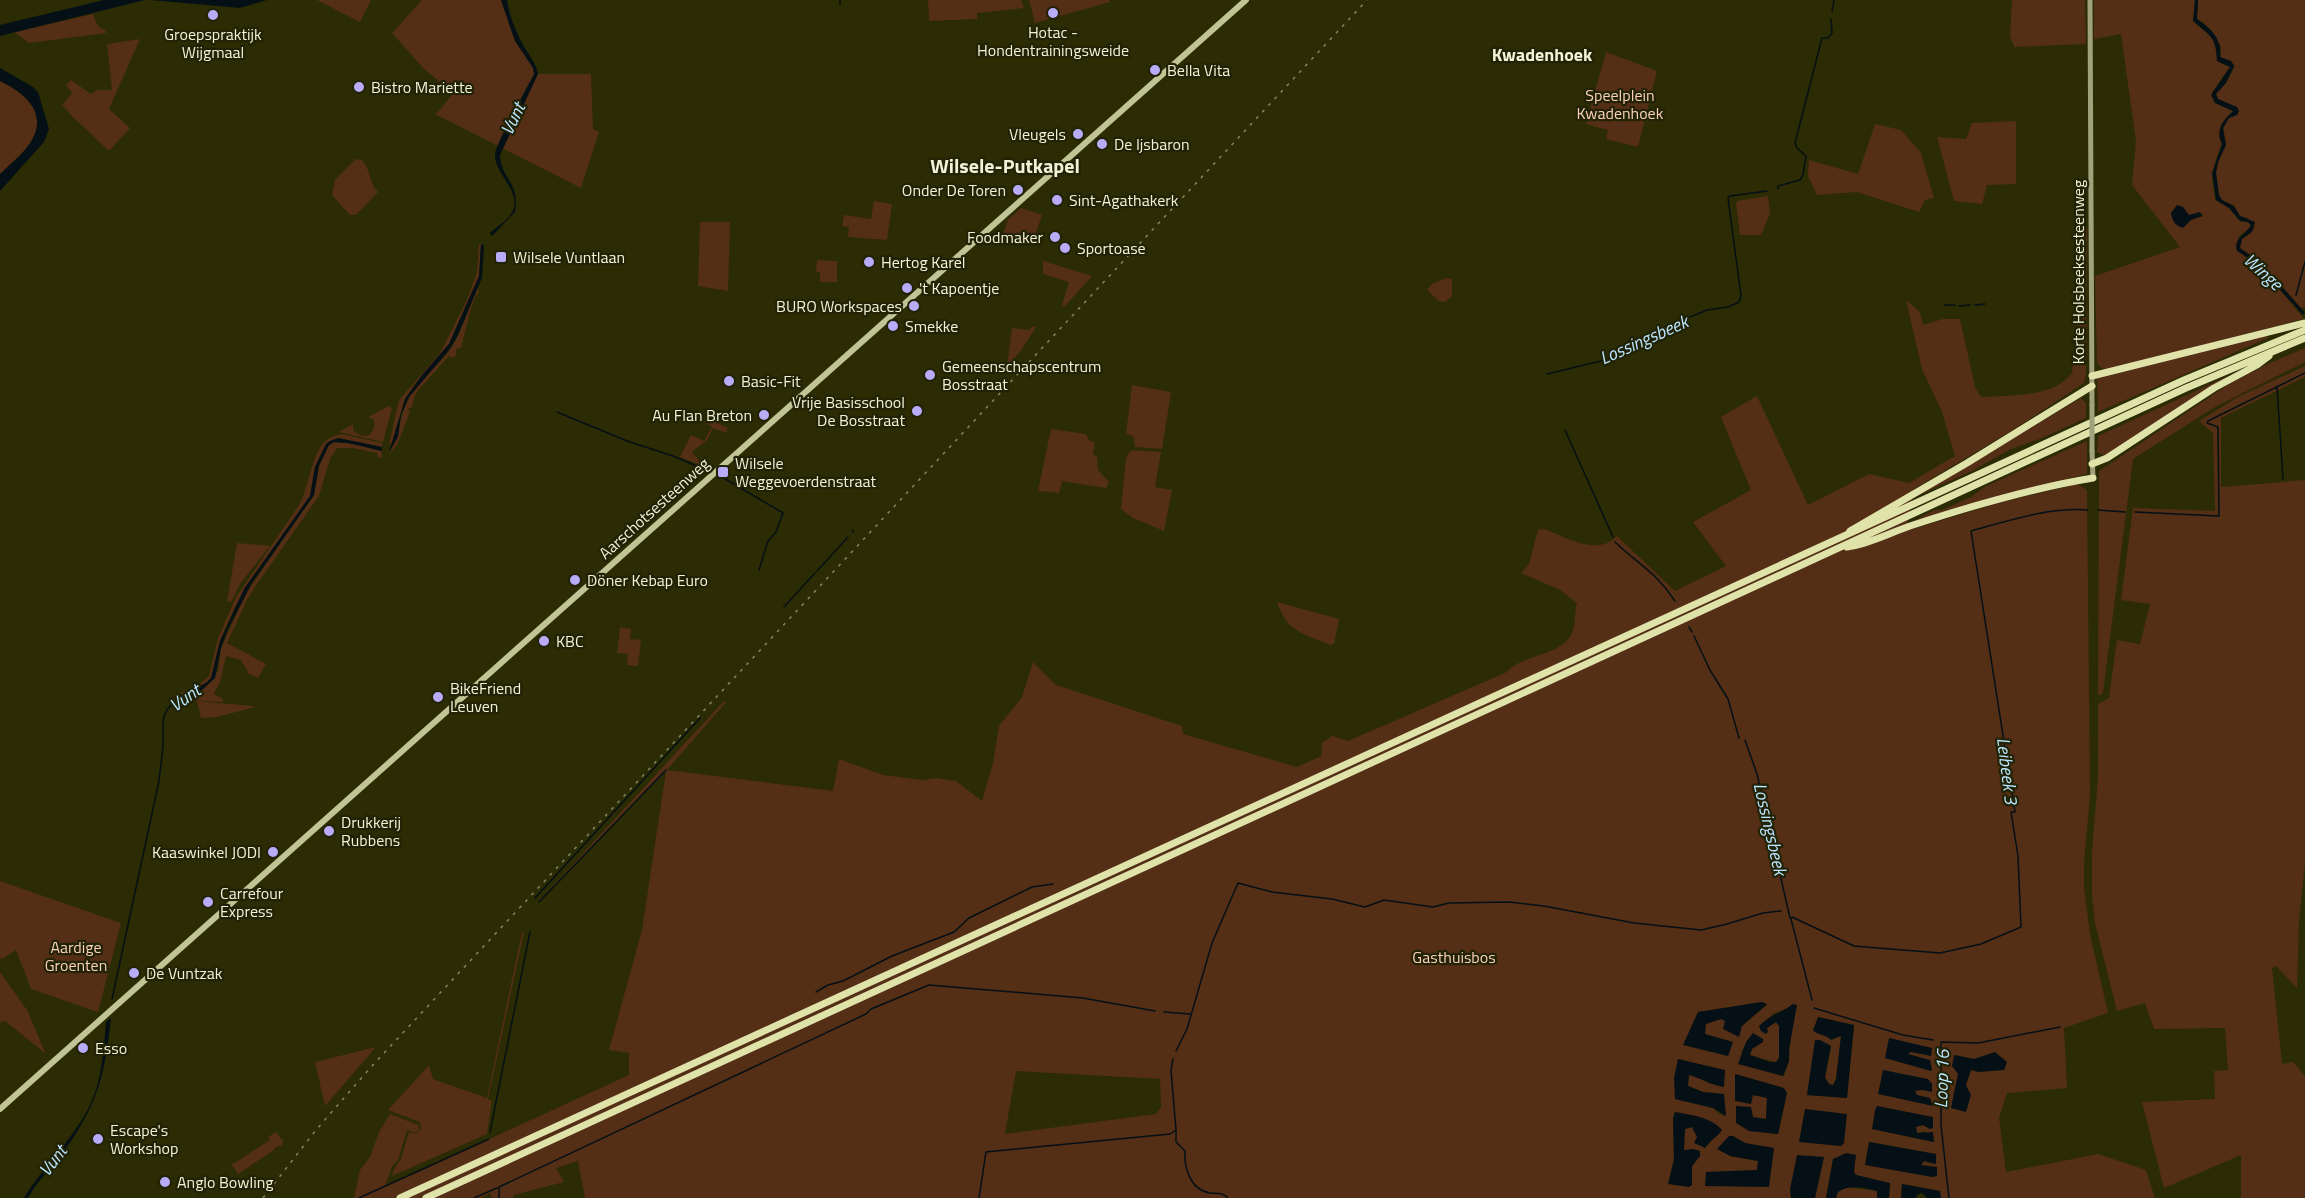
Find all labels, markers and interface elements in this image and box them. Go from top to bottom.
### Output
marker: Hotac - Hondentrainingsweide [1046,6,1060,20]
marker: Groepspraktijk Wijgmaal [206,8,220,22]
place label: Hotac - Hondentrainingsweide [977,20,1129,62]
place label: Groepspraktijk Wijgmaal [164,22,262,64]
district label: Kwadenhoek [1492,41,1593,68]
place label: Bella Vita [1167,58,1230,82]
marker: Bella Vita [1148,63,1162,77]
place label: Bistro Mariette [371,75,473,99]
marker: Bistro Mariette [352,80,366,94]
park label: Speelplein Kwadenhoek [1577,83,1664,125]
water label: Vunt [493,96,533,140]
place label: Vleugels [1009,122,1066,146]
marker: Vleugels [1071,127,1085,141]
place label: De Ijsbaron [1114,132,1190,156]
marker: De Ijsbaron [1095,137,1109,151]
district label: Wilsele-Putkapel [930,150,1080,181]
place label: Onder De Toren [902,178,1006,202]
street label: Korte Holsbeeksesteenweg [2066,180,2090,364]
marker: Onder De Toren [1011,183,1025,197]
place label: Sint-Agathakerk [1069,188,1179,212]
marker: Sint-Agathakerk [1050,193,1064,207]
place label: Foodmaker [967,225,1043,249]
marker: Foodmaker [1048,230,1062,244]
place label: Sportoase [1077,236,1146,260]
marker: Sportoase [1058,241,1072,255]
place label: Wilsele Vuntlaan [513,245,625,269]
water label: Winge [2238,247,2290,298]
marker: Wilsele Vuntlaan [494,250,508,264]
place label: Hertog Karel [881,250,965,274]
marker: Hertog Karel [862,255,876,269]
place label: 't Kapoentje [919,276,999,300]
marker: 't Kapoentje [900,281,914,295]
place label: BURO Workspaces [776,294,902,318]
marker: BURO Workspaces [907,299,921,313]
water label: Lossingsbeek [1595,307,1694,371]
place label: Smekke [905,314,958,338]
marker: Smekke [886,319,900,333]
place label: Gemeenschapscentrum Bosstraat [942,354,1102,396]
marker: Gemeenschapscentrum Bosstraat [923,368,937,382]
place label: Basic-Fit [741,369,801,393]
marker: Basic-Fit [722,374,736,388]
place label: Vrije Basisschool De Bosstraat [792,390,905,432]
place label: Au Flan Breton [652,403,752,427]
marker: Vrije Basisschool De Bosstraat [910,404,924,418]
marker: Au Flan Breton [757,408,771,422]
place label: Wilsele Weggevoerdenstraat [735,451,877,493]
street label: Aarschotsesteenweg [593,452,715,564]
marker: Wilsele Weggevoerdenstraat [716,465,730,479]
place label: Döner Kebap Euro [587,568,708,592]
marker: Döner Kebap Euro [568,573,582,587]
place label: KBC [556,629,584,653]
marker: KBC [537,634,551,648]
water label: Vunt [163,676,208,718]
place label: BikeFriend Leuven [450,676,521,718]
marker: BikeFriend Leuven [431,690,445,704]
water label: Leibeek 3 [1990,736,2025,807]
water label: Lossingsbeek [1747,780,1795,880]
place label: Drukkerij Rubbens [341,810,401,852]
marker: Drukkerij Rubbens [322,824,336,838]
place label: Kaaswinkel JODI [152,840,261,864]
marker: Kaaswinkel JODI [266,845,280,859]
place label: Carrefour Express [220,881,284,923]
marker: Carrefour Express [201,895,215,909]
park label: Aardige Groenten [45,935,107,977]
park label: Gasthuisbos [1412,945,1496,969]
place label: De Vuntzak [146,961,223,985]
marker: De Vuntzak [127,966,141,980]
place label: Esso [95,1036,127,1060]
marker: Esso [76,1041,90,1055]
water label: Loop 16 [1927,1047,1956,1109]
place label: Escape's Workshop [110,1118,178,1160]
marker: Escape's Workshop [91,1132,105,1146]
water label: Vunt [32,1138,75,1182]
place label: Anglo Bowling [177,1170,273,1194]
marker: Anglo Bowling [158,1175,172,1189]

